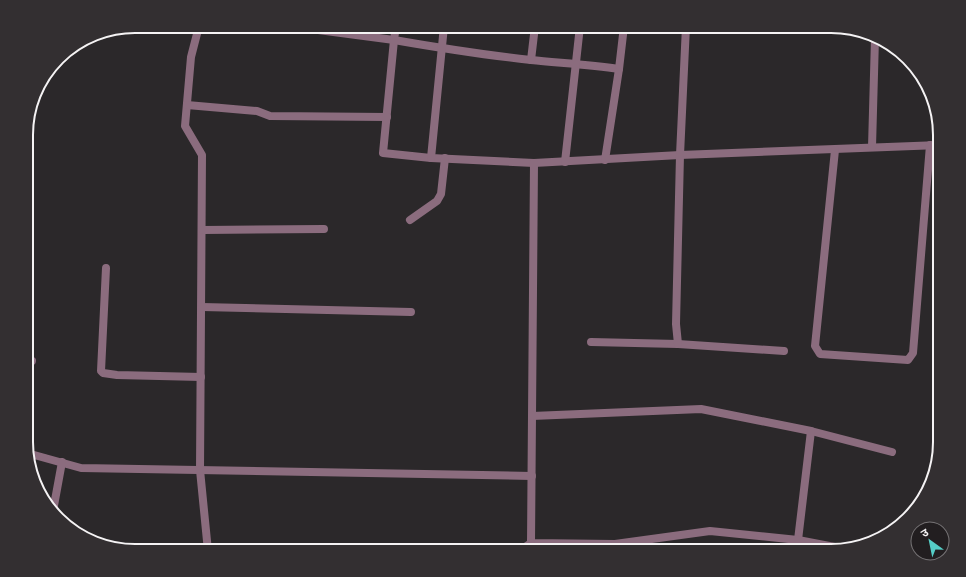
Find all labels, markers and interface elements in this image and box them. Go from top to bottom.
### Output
north arrow [910,521,950,561]
text: उ [919,526,932,540]

